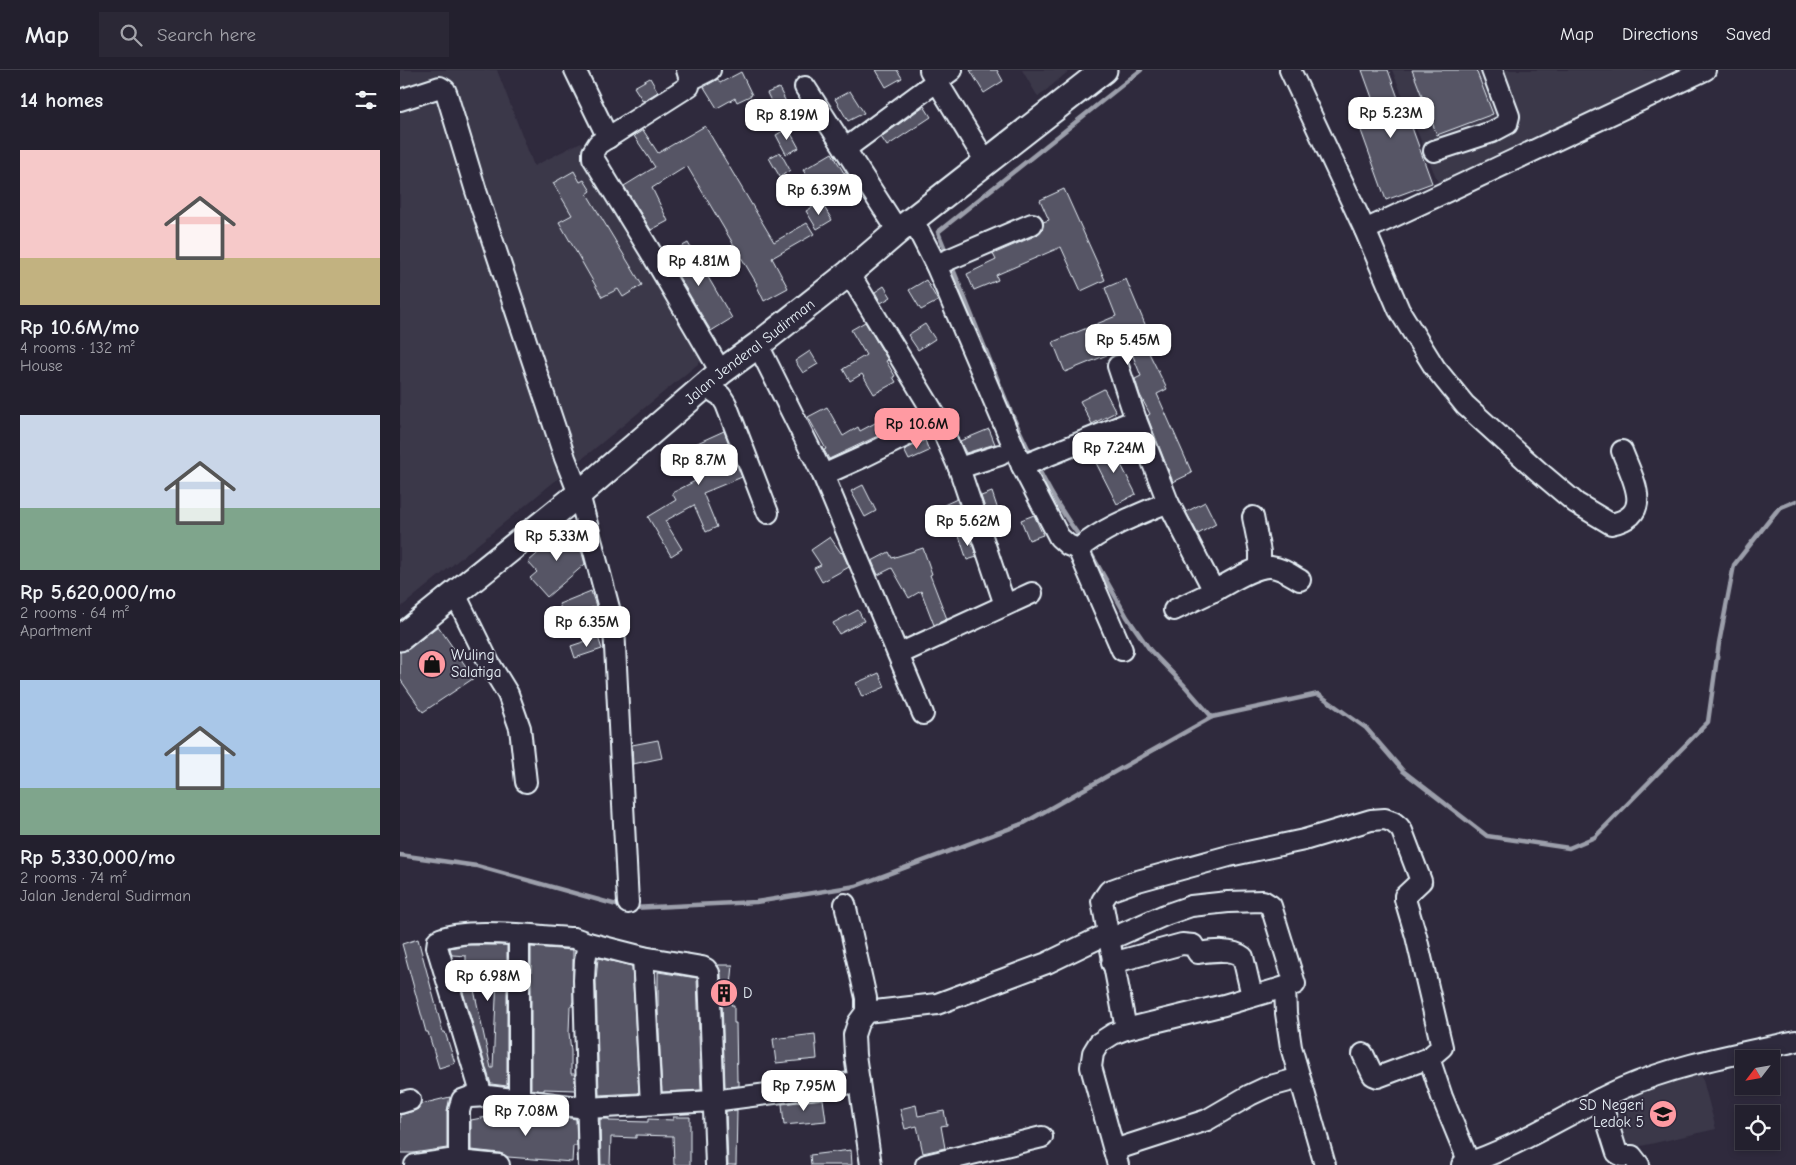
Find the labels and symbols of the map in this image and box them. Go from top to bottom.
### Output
pin: Rp 5.23M [1339,97,1443,139]
pin: Rp 8.19M [735,98,839,141]
pin: Rp 6.39M [767,174,871,216]
pin: Rp 4.81M [647,244,751,287]
street label: Jalan Jenderal Sudirman [681,295,818,408]
pin: Rp 5.45M [1076,324,1180,366]
pin: Rp 10.6M [865,408,969,450]
pin: Rp 7.24M [1062,432,1166,474]
pin: Rp 8.7M [653,444,745,486]
pin: Rp 5.62M [916,504,1020,547]
pin: Rp 5.33M [505,520,609,562]
pin: Rp 6.35M [535,606,639,648]
place label: Wuling Salatiga [451,646,501,681]
shop icon: Wuling Salatiga [417,649,447,679]
pin: Rp 6.98M [436,960,540,1002]
building icon: D [709,978,739,1008]
place label: D [743,984,752,1002]
north arrow [1735,1050,1780,1095]
pin: Rp 7.95M [752,1070,856,1112]
pin: Rp 7.08M [474,1094,578,1137]
place label: SD Negeri Ledok 5 [1579,1096,1644,1131]
school or university icon: SD Negeri Ledok 5 [1648,1099,1678,1129]

